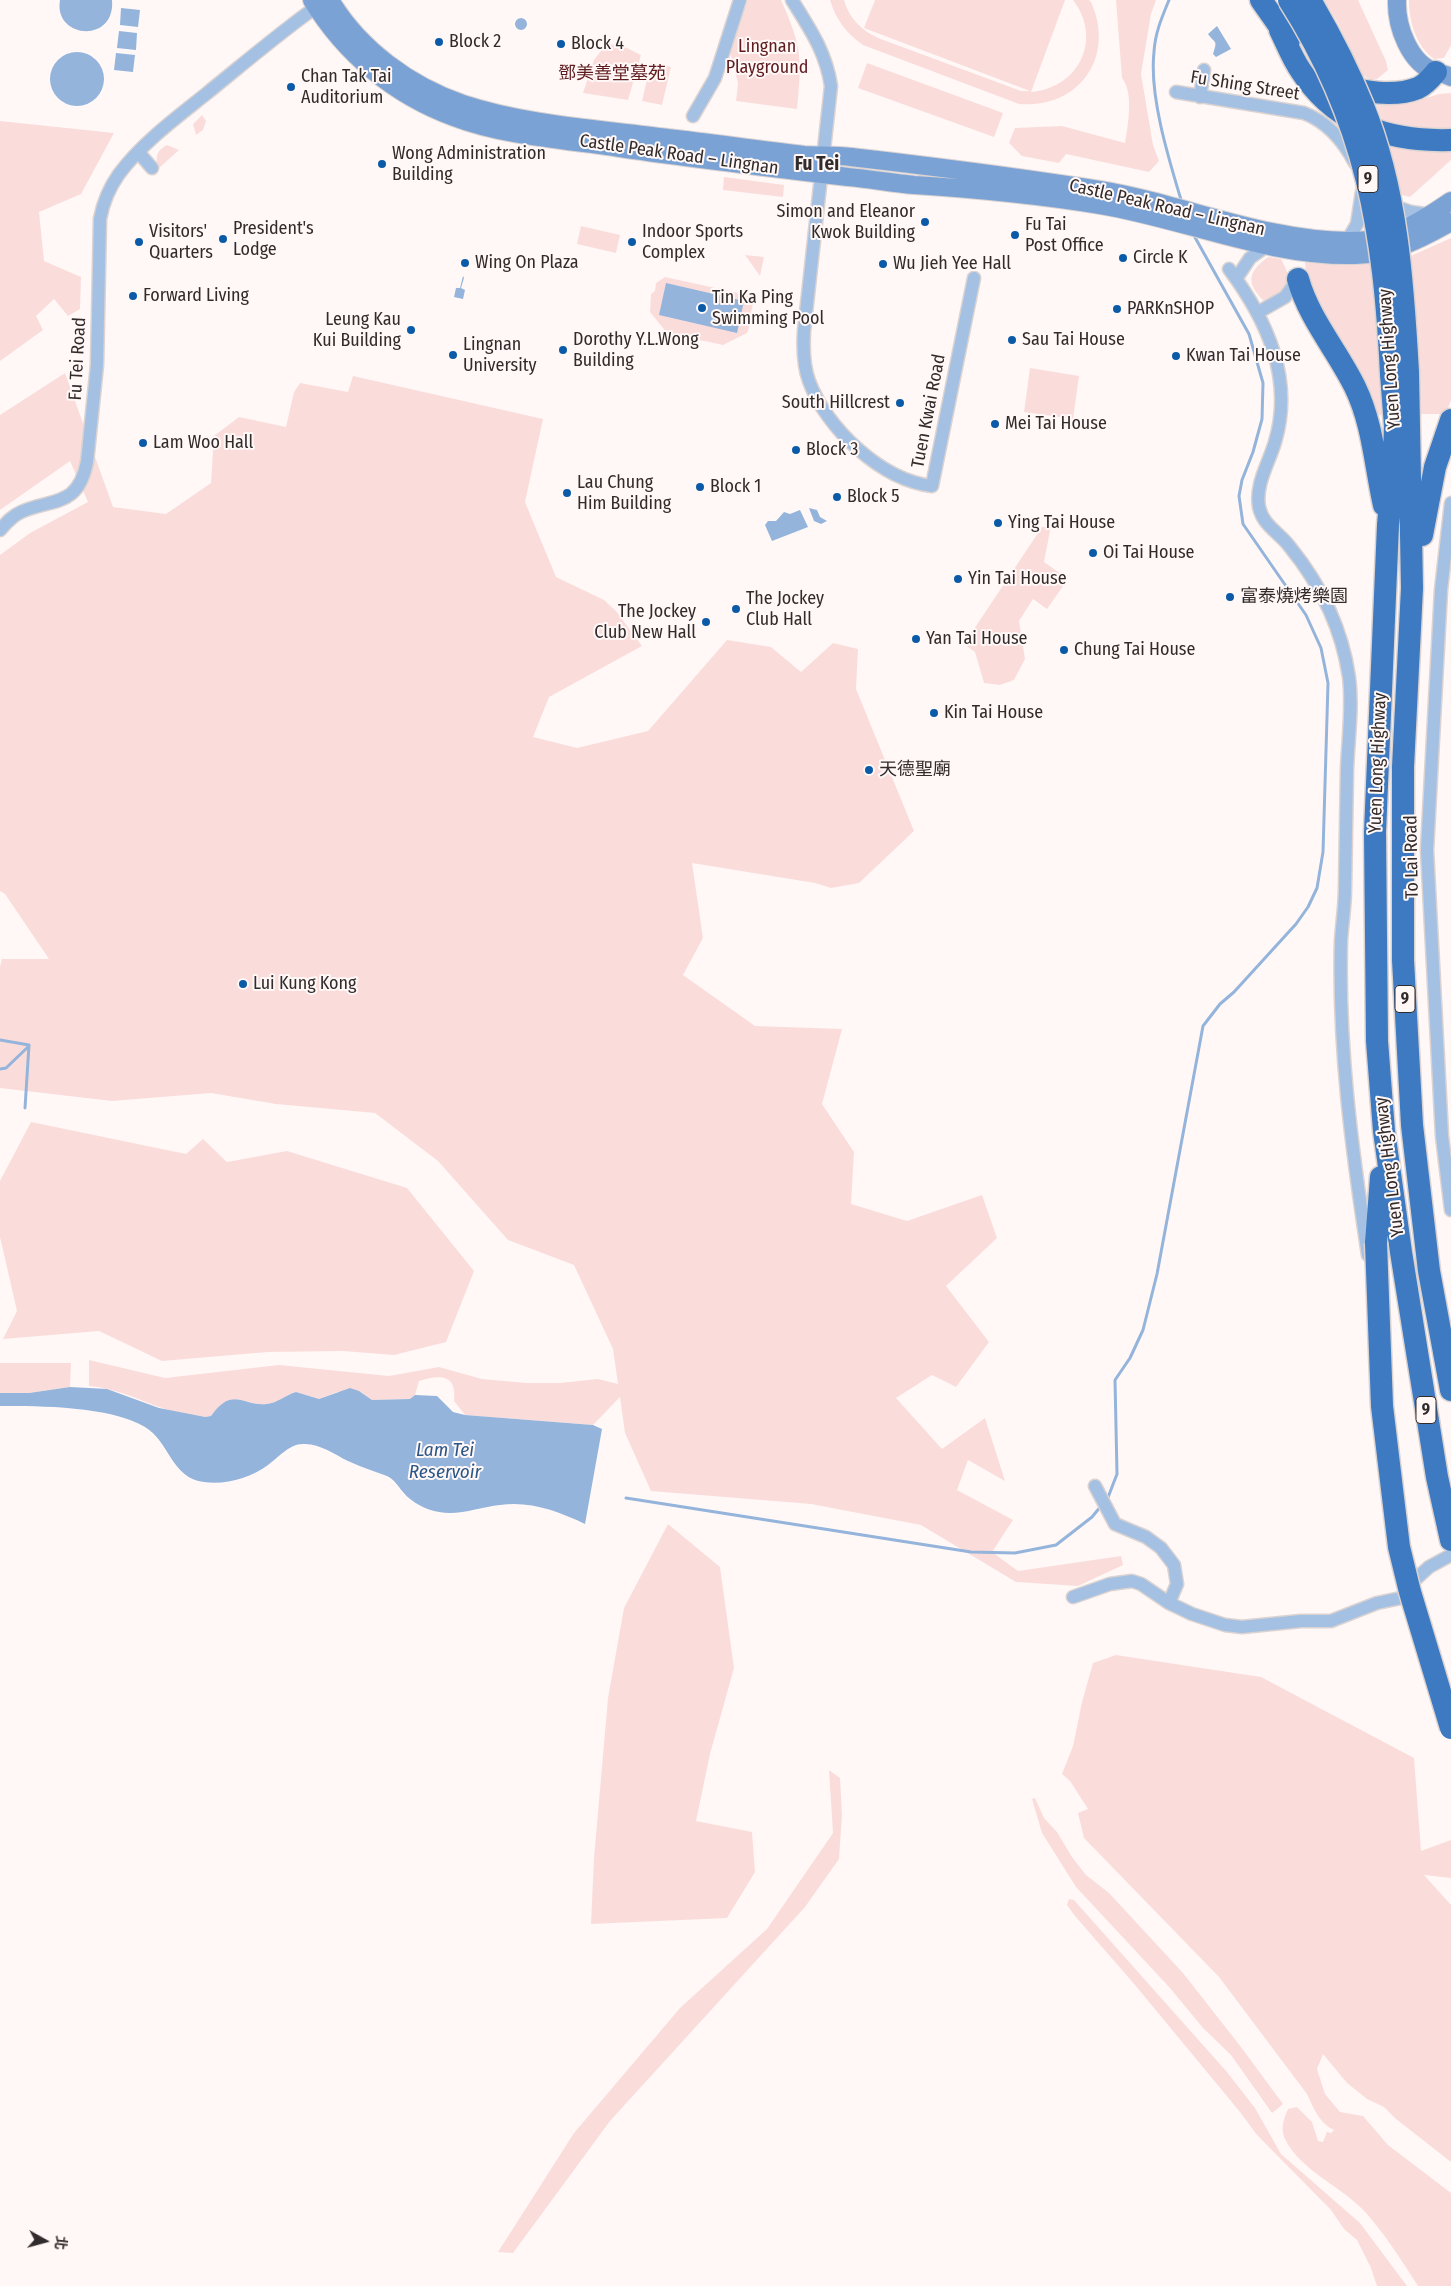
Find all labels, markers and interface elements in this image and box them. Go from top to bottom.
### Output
place label: Block 2 [449,31,501,53]
place label: Block 4 [571,33,624,55]
marker: Block 2 [433,36,445,48]
park label: Lingnan Playground [726,36,808,78]
marker: Block 4 [555,38,567,50]
park label: 鄧美善堂墓苑 [558,63,666,85]
place label: Chan Tak Tai Auditorium [301,66,392,108]
street label: Fu Shing Street [1189,67,1301,105]
marker: Chan Tak Tai Auditorium [285,81,297,93]
street label: Castle Peak Road – Lingnan [578,130,780,180]
place label: Wong Administration Building [392,143,546,186]
district label: Fu Tei [795,154,839,176]
marker: Wong Administration Building [376,158,388,170]
road number: 9 [1358,165,1378,192]
street label: Castle Peak Road – Lingnan [1067,175,1267,241]
place label: Simon and Eleanor Kwok Building [777,201,915,243]
place label: Fu Tai Post Office [1025,214,1104,256]
marker: Simon and Eleanor Kwok Building [919,216,931,228]
place label: President's Lodge [233,218,314,260]
place label: Visitors' Quarters [149,221,213,264]
place label: Indoor Sports Complex [642,221,743,264]
marker: Fu Tai Post Office [1009,229,1021,241]
marker: President's Lodge [217,233,229,245]
marker: Visitors' Quarters [133,236,145,248]
marker: Indoor Sports Complex [626,236,638,248]
place label: Circle K [1133,247,1187,269]
place label: Wing On Plaza [475,252,579,274]
marker: Circle K [1117,252,1129,264]
place label: Wu Jieh Yee Hall [893,253,1011,275]
marker: Wing On Plaza [459,257,471,269]
marker: Wu Jieh Yee Hall [877,258,889,270]
place label: Forward Living [143,285,249,307]
place label: Tin Ka Ping Swimming Pool [712,287,824,330]
street label: Yuen Long Highway [1374,288,1406,430]
marker: Forward Living [127,290,139,302]
place label: PARKnSHOP [1127,298,1214,320]
marker: Tin Ka Ping Swimming Pool [696,302,708,314]
marker: PARKnSHOP [1111,303,1123,315]
place label: Leung Kau Kui Building [313,309,401,352]
street label: Fu Tei Road [65,317,91,401]
marker: Leung Kau Kui Building [405,324,417,336]
place label: Dorothy Y.L.Wong Building [573,329,699,372]
place label: Sau Tai House [1022,329,1125,351]
place label: Lingnan University [463,334,537,376]
marker: Sau Tai House [1006,334,1018,346]
marker: Dorothy Y.L.Wong Building [557,344,569,356]
place label: Kwan Tai House [1186,345,1301,367]
marker: Lingnan University [447,349,459,361]
marker: Kwan Tai House [1170,350,1182,362]
street label: Tuen Kwai Road [907,352,951,470]
place label: South Hillcrest [782,392,890,414]
marker: South Hillcrest [894,397,906,409]
place label: Mei Tai House [1005,413,1107,435]
marker: Mei Tai House [989,418,1001,430]
place label: Lam Woo Hall [153,432,253,454]
marker: Lam Woo Hall [137,437,149,449]
place label: Block 3 [806,439,858,461]
marker: Block 3 [790,444,802,456]
place label: Lau Chung Him Building [577,472,671,514]
place label: Block 1 [710,476,761,498]
marker: Block 1 [694,481,706,493]
place label: Block 5 [847,486,900,508]
marker: Lau Chung Him Building [561,487,573,499]
marker: Block 5 [831,491,843,503]
place label: Ying Tai House [1008,512,1115,534]
marker: Ying Tai House [992,517,1004,529]
place label: Oi Tai House [1103,542,1194,564]
marker: Oi Tai House [1087,547,1099,559]
place label: Yin Tai House [968,568,1067,590]
marker: Yin Tai House [952,573,964,585]
place label: 富泰燒烤樂園 [1240,586,1348,608]
place label: The Jockey Club Hall [746,588,824,630]
marker: 富泰燒烤樂園 [1224,591,1236,603]
place label: The Jockey Club New Hall [594,601,696,644]
marker: The Jockey Club Hall [730,603,742,615]
marker: The Jockey Club New Hall [700,616,712,628]
place label: Yan Tai House [926,628,1027,650]
marker: Yan Tai House [910,633,922,645]
place label: Chung Tai House [1074,639,1195,661]
marker: Chung Tai House [1058,644,1070,656]
street label: Yuen Long Highway [1365,692,1391,834]
place label: Kin Tai House [944,702,1043,724]
marker: Kin Tai House [928,707,940,719]
place label: 天德聖廟 [879,759,951,781]
marker: 天德聖廟 [863,764,875,776]
street label: To Lai Road [1400,815,1424,899]
place label: Lui Kung Kong [253,973,357,995]
marker: Lui Kung Kong [237,978,249,990]
road number: 9 [1395,986,1415,1012]
street label: Yuen Long Highway [1371,1096,1409,1238]
road number: 9 [1416,1396,1436,1424]
water label: Lam Tei Reservoir [409,1440,481,1484]
north arrow [20,2216,70,2266]
text: 北 [51,2235,70,2251]

